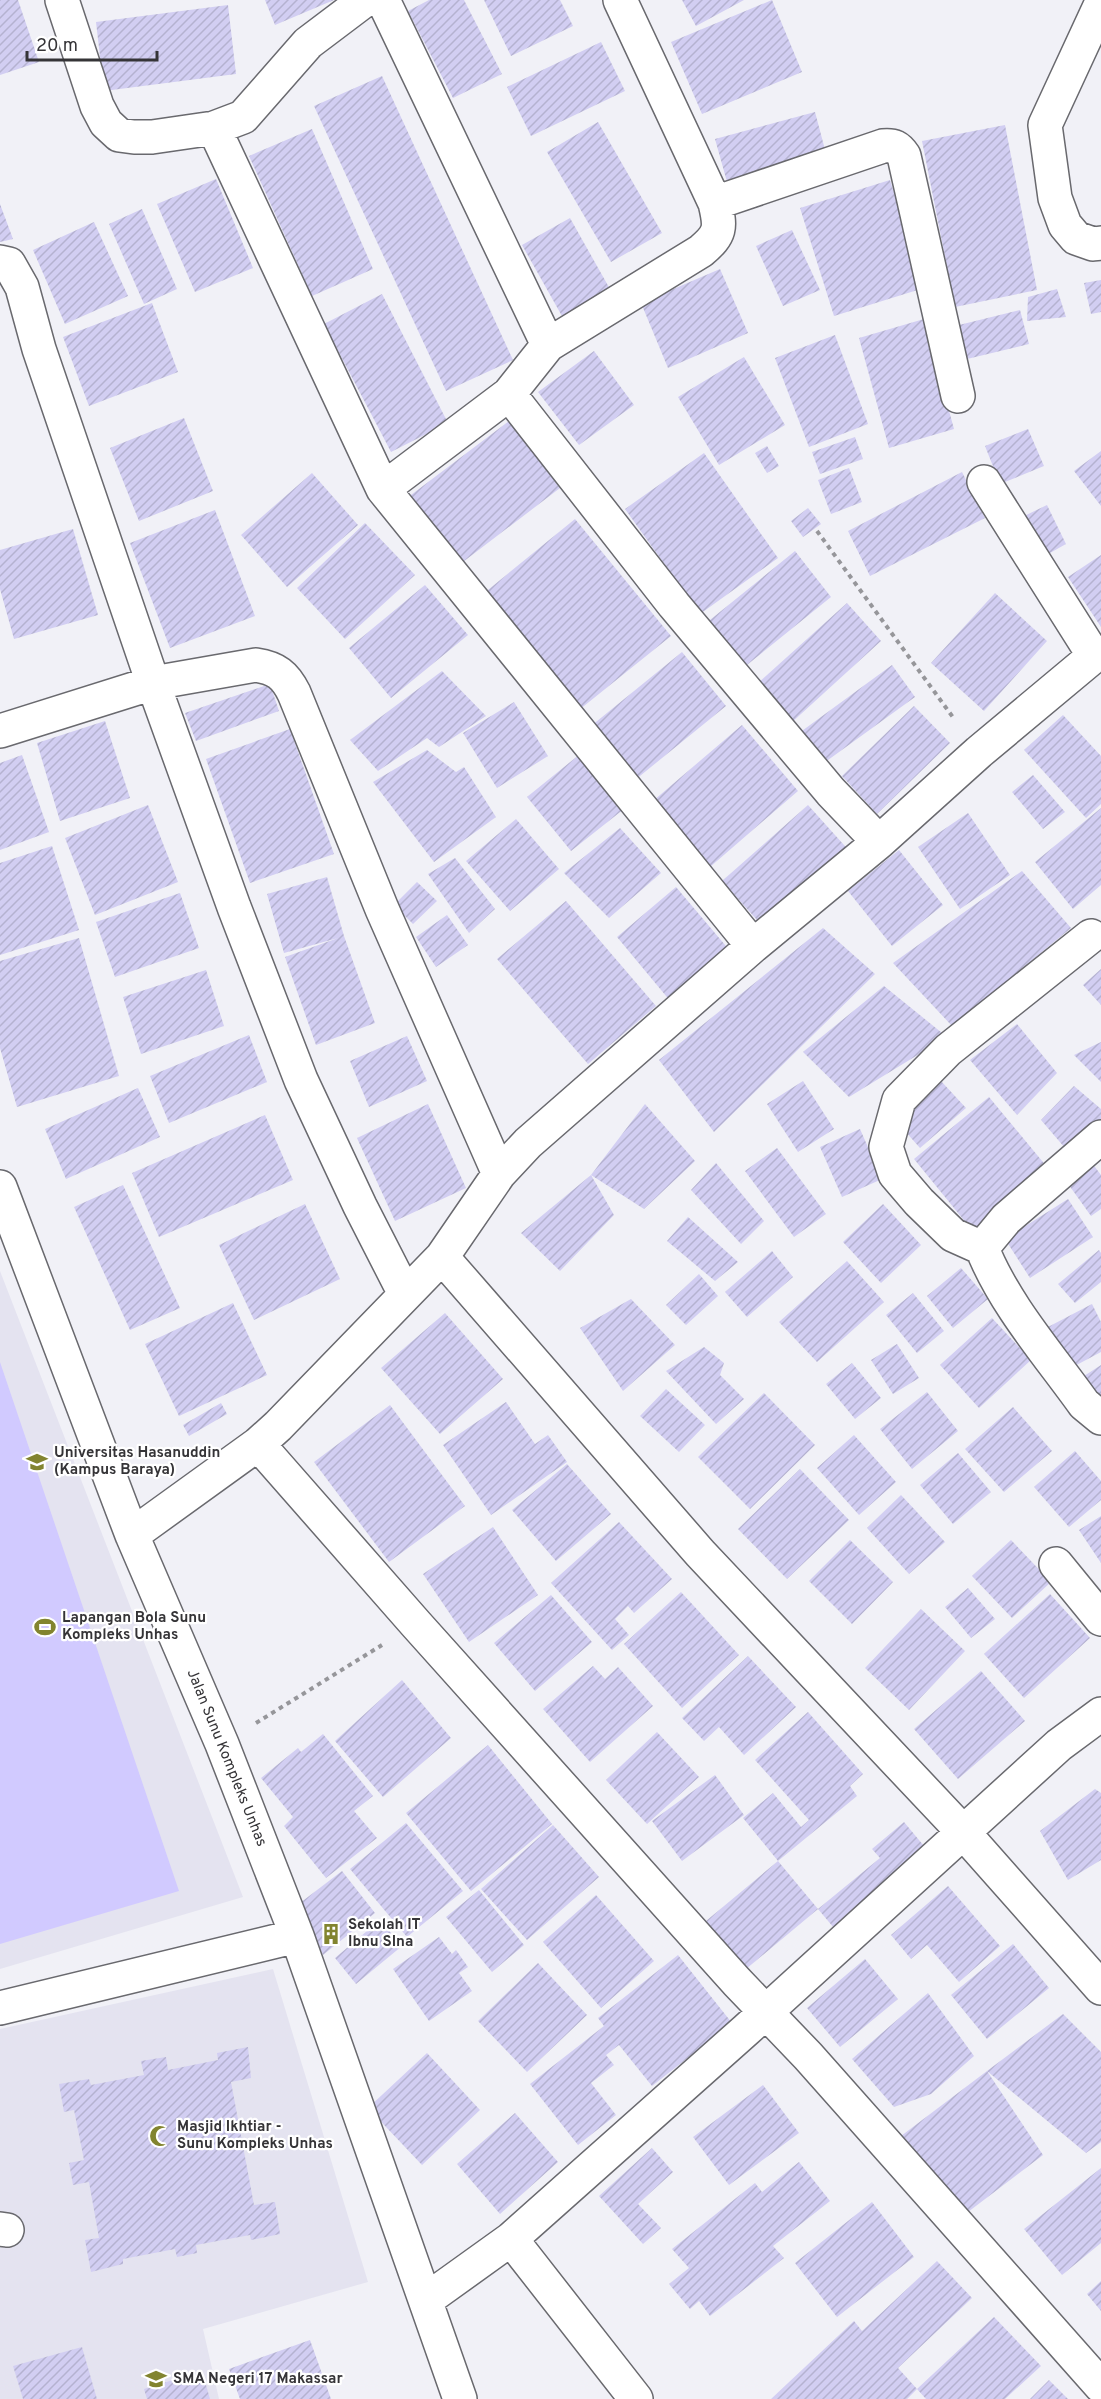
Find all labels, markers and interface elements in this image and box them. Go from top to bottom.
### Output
scale bar [27,24,158,62]
text: 20 m [36,35,78,58]
place label: Universitas Hasanuddin (Kampus Baraya) [54,1444,220,1480]
school or university icon: Universitas Hasanuddin (Kampus Baraya) [25,1450,49,1474]
place label: Lapangan Bola Sunu Kompleks Unhas [62,1609,206,1645]
sports icon: Lapangan Bola Sunu Kompleks Unhas [33,1615,57,1639]
street label: Jalan Sunu Kompleks Unhas [182,1667,270,1849]
place label: Sekolah IT Ibnu SIna [348,1916,421,1952]
building icon: Sekolah IT Ibnu SIna [319,1922,343,1946]
place label: Masjid Ikhtiar - Sunu Kompleks Unhas [177,2118,333,2154]
mosque icon: Masjid Ikhtiar - Sunu Kompleks Unhas [148,2124,172,2148]
school or university icon: SMA Negeri 17 Makassar [144,2367,168,2391]
place label: SMA Negeri 17 Makassar [173,2370,344,2389]

